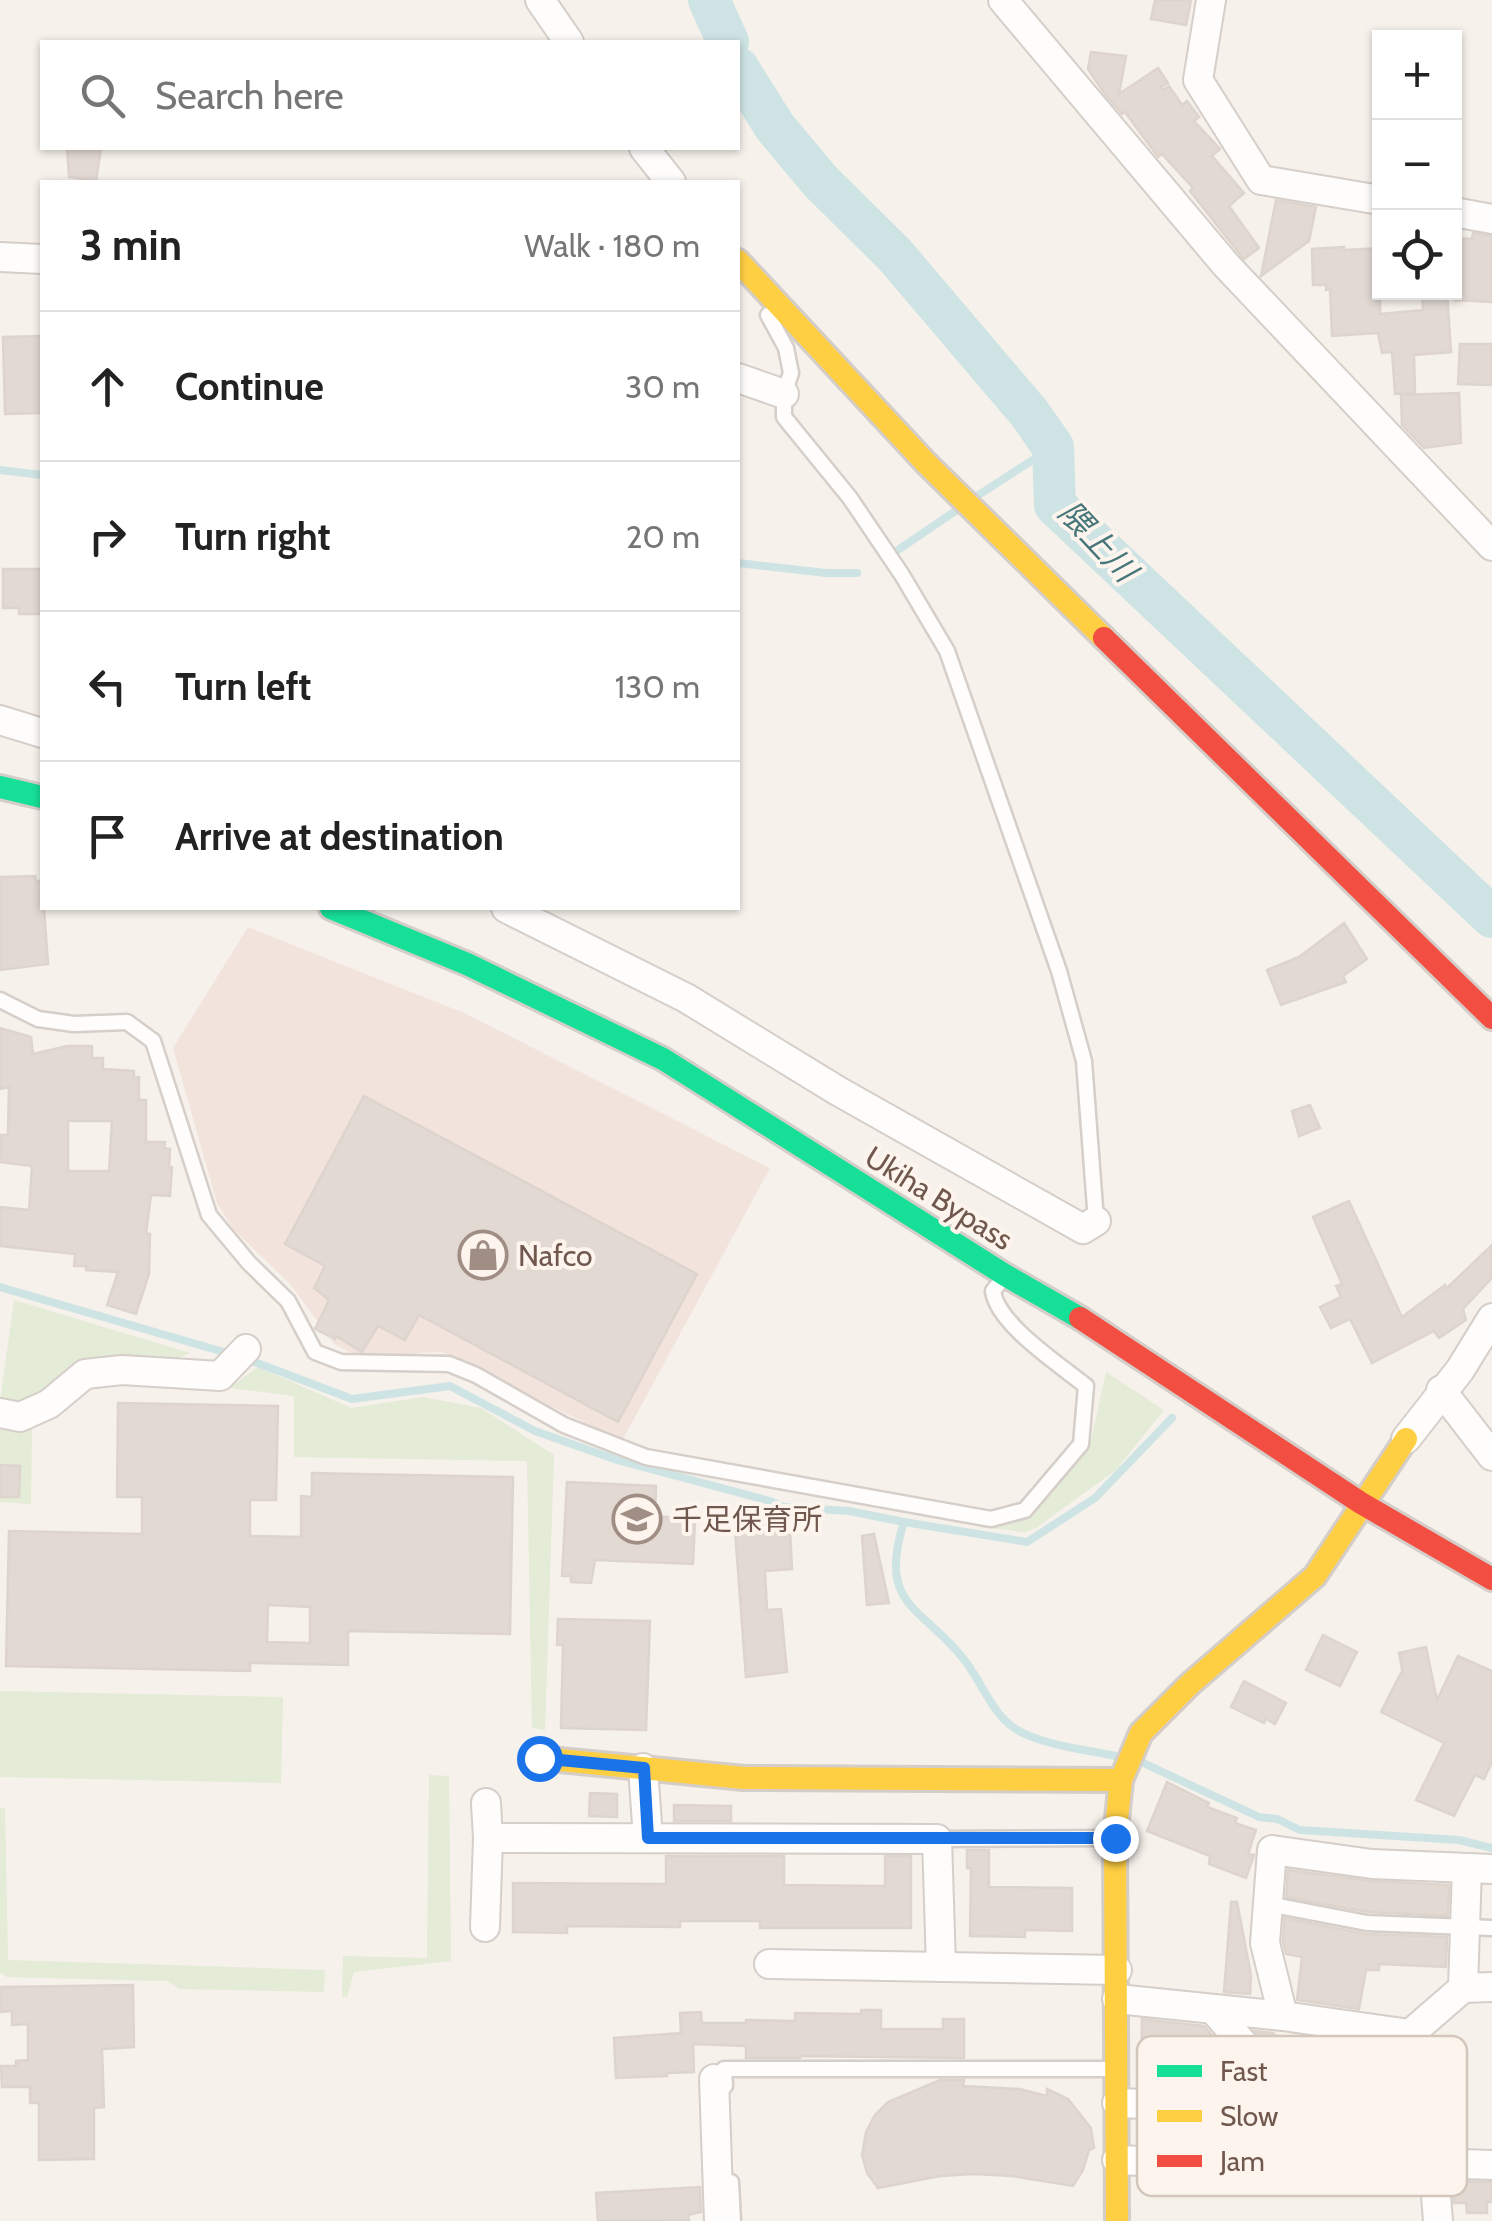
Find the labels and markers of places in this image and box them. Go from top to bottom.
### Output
shop icon: Nafco [457,1229,509,1281]
place label: Nafco [518,1237,593,1274]
school or university icon: 千足保育所 [611,1493,663,1545]
place label: 千足保育所 [672,1501,822,1538]

